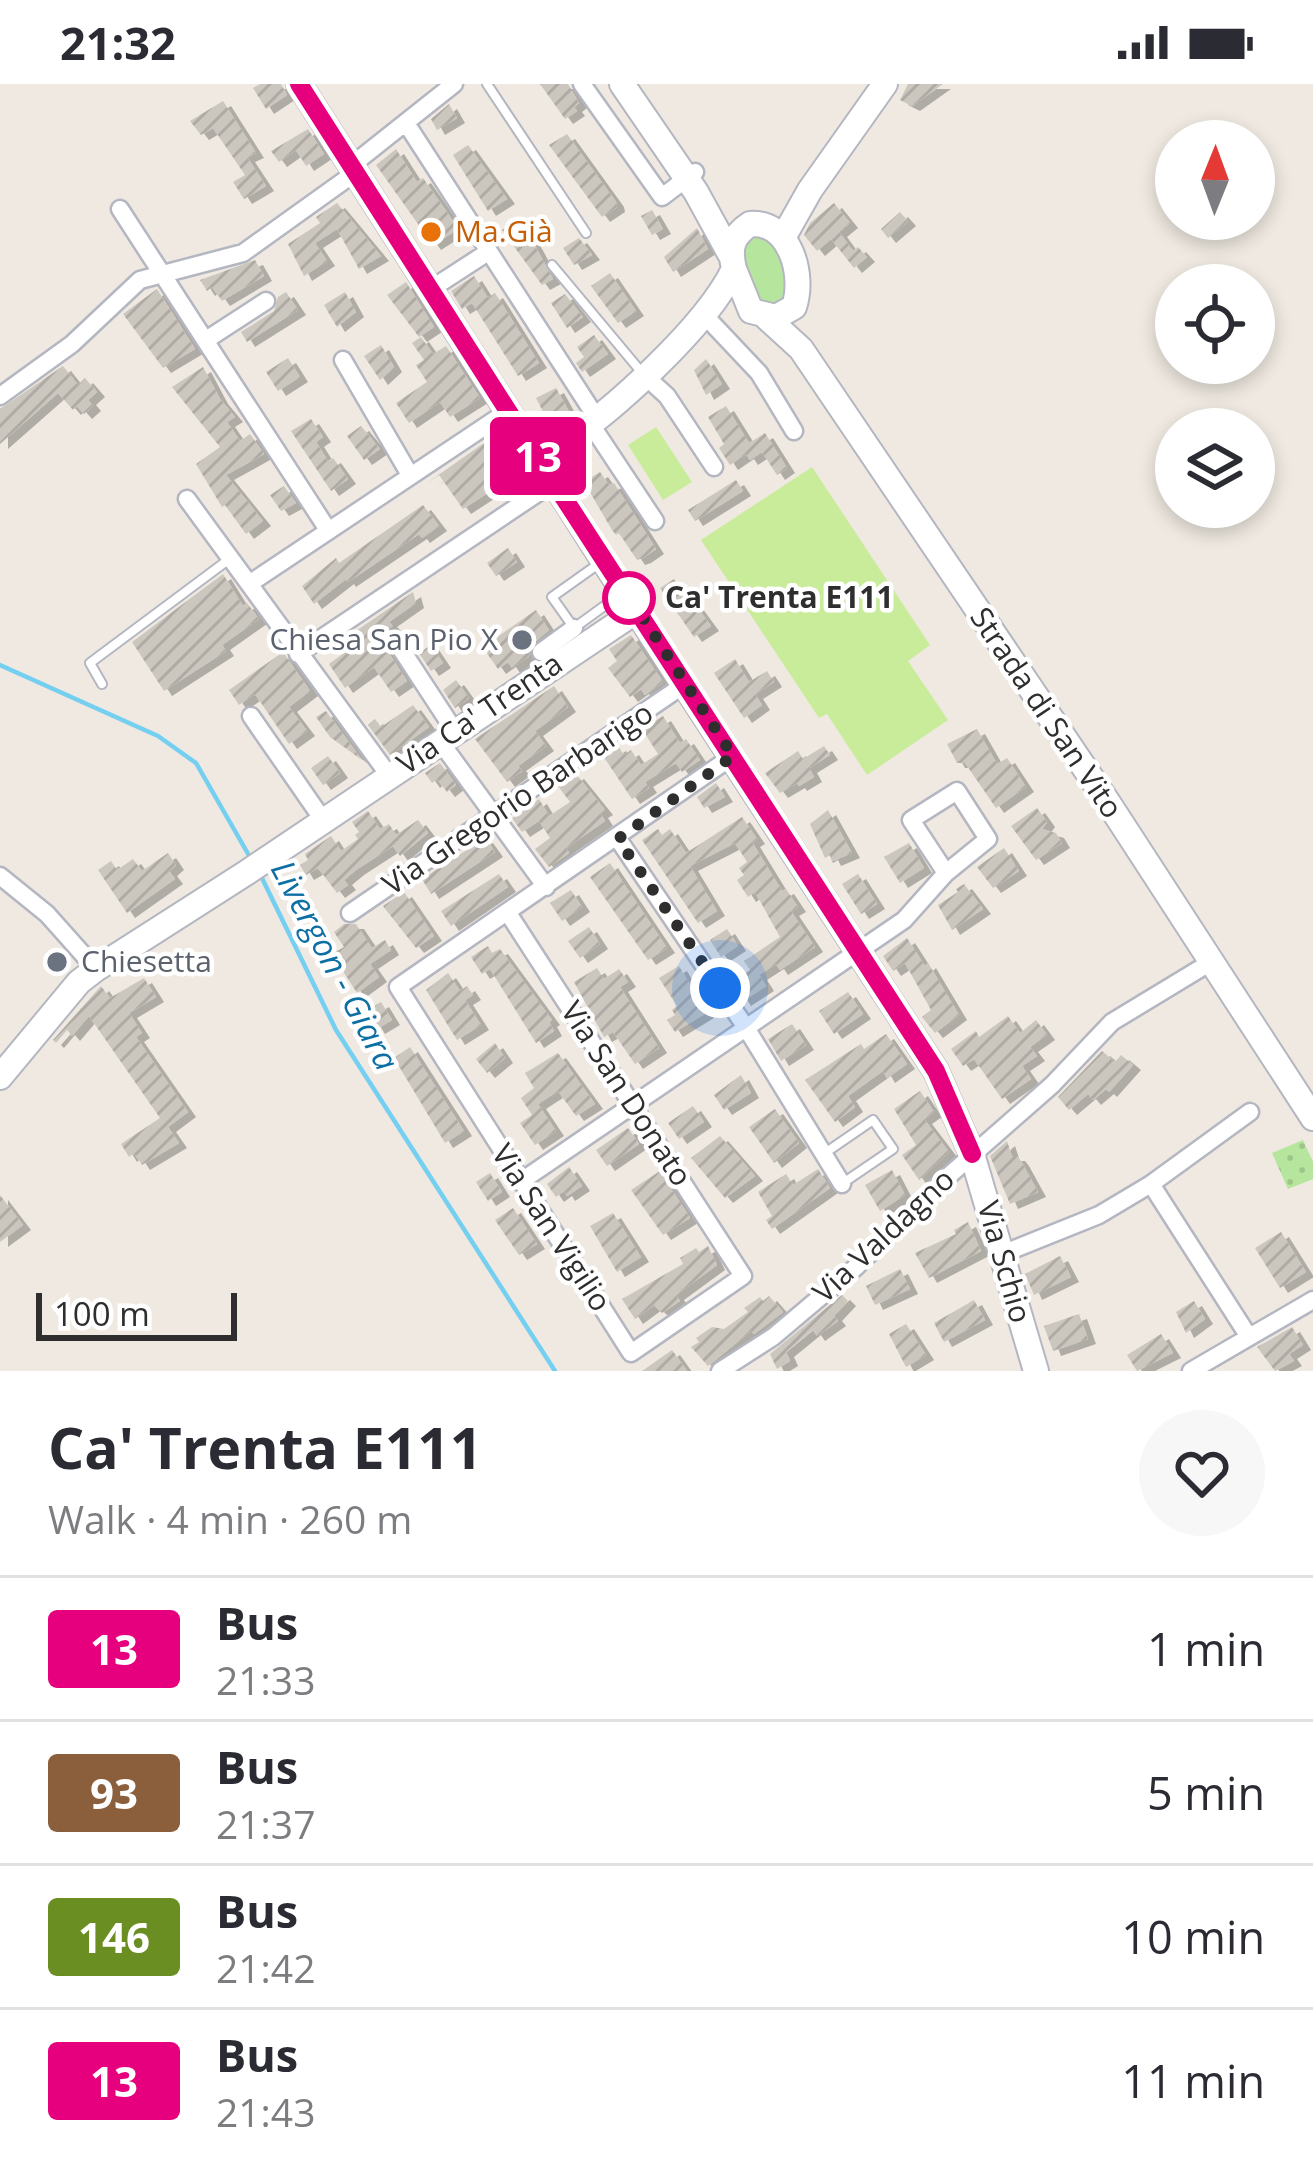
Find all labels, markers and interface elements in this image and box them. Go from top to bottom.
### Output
text: 21:32 [60,12,176,73]
north arrow [1155,120,1275,240]
map controls [1155,120,1275,528]
place label: Ma.Già [455,210,553,251]
marker: Ma.Già [418,219,444,245]
button: locate [1155,264,1275,384]
button: layers [1155,408,1275,528]
line badge: 13 [484,417,592,495]
text: 13 [514,427,562,484]
marker: Ca' Trenta E111 [604,573,654,623]
place label: Ca' Trenta E111 [665,576,894,617]
street label: Strada di San Vito [961,599,1133,826]
place label: Chiesa San Pio X [269,618,499,659]
marker: Chiesa San Pio X [509,627,535,653]
street label: Via Ca' Trenta [388,642,570,783]
street label: Via Gregorio Barbarigo [374,692,661,904]
water label: Livergon - Giara [261,852,410,1078]
place label: Chiesetta [81,940,212,981]
marker: Chiesetta [44,949,70,975]
your location [690,958,750,1018]
street label: Via San Donato [552,993,702,1194]
street label: Via San Vigilio [483,1136,622,1319]
street label: Via Valdagno [803,1159,963,1311]
street label: Via Schio [969,1196,1042,1327]
scale bar [36,1287,237,1340]
text: 100 m [54,1291,150,1336]
text: Ca' Trenta E111 [48,1408,482,1486]
button: heart [1139,1410,1265,1536]
text: Walk · 4 min · 260 m [48,1492,412,1545]
text: Bus [216,1592,298,1653]
text: 1 min [1147,1618,1265,1679]
text: 13 [90,1620,138,1677]
text: 21:33 [216,1653,315,1706]
text: Bus [216,1736,298,1797]
text: 5 min [1147,1762,1265,1823]
text: 93 [90,1764,138,1821]
text: 21:37 [216,1797,315,1850]
text: Bus [216,1880,298,1941]
text: 10 min [1121,1906,1265,1967]
text: 146 [78,1908,150,1965]
text: 21:42 [216,1941,315,1994]
text: Bus [216,2024,298,2085]
text: 11 min [1121,2050,1265,2111]
text: 13 [90,2052,138,2109]
text: 21:43 [216,2085,315,2138]

